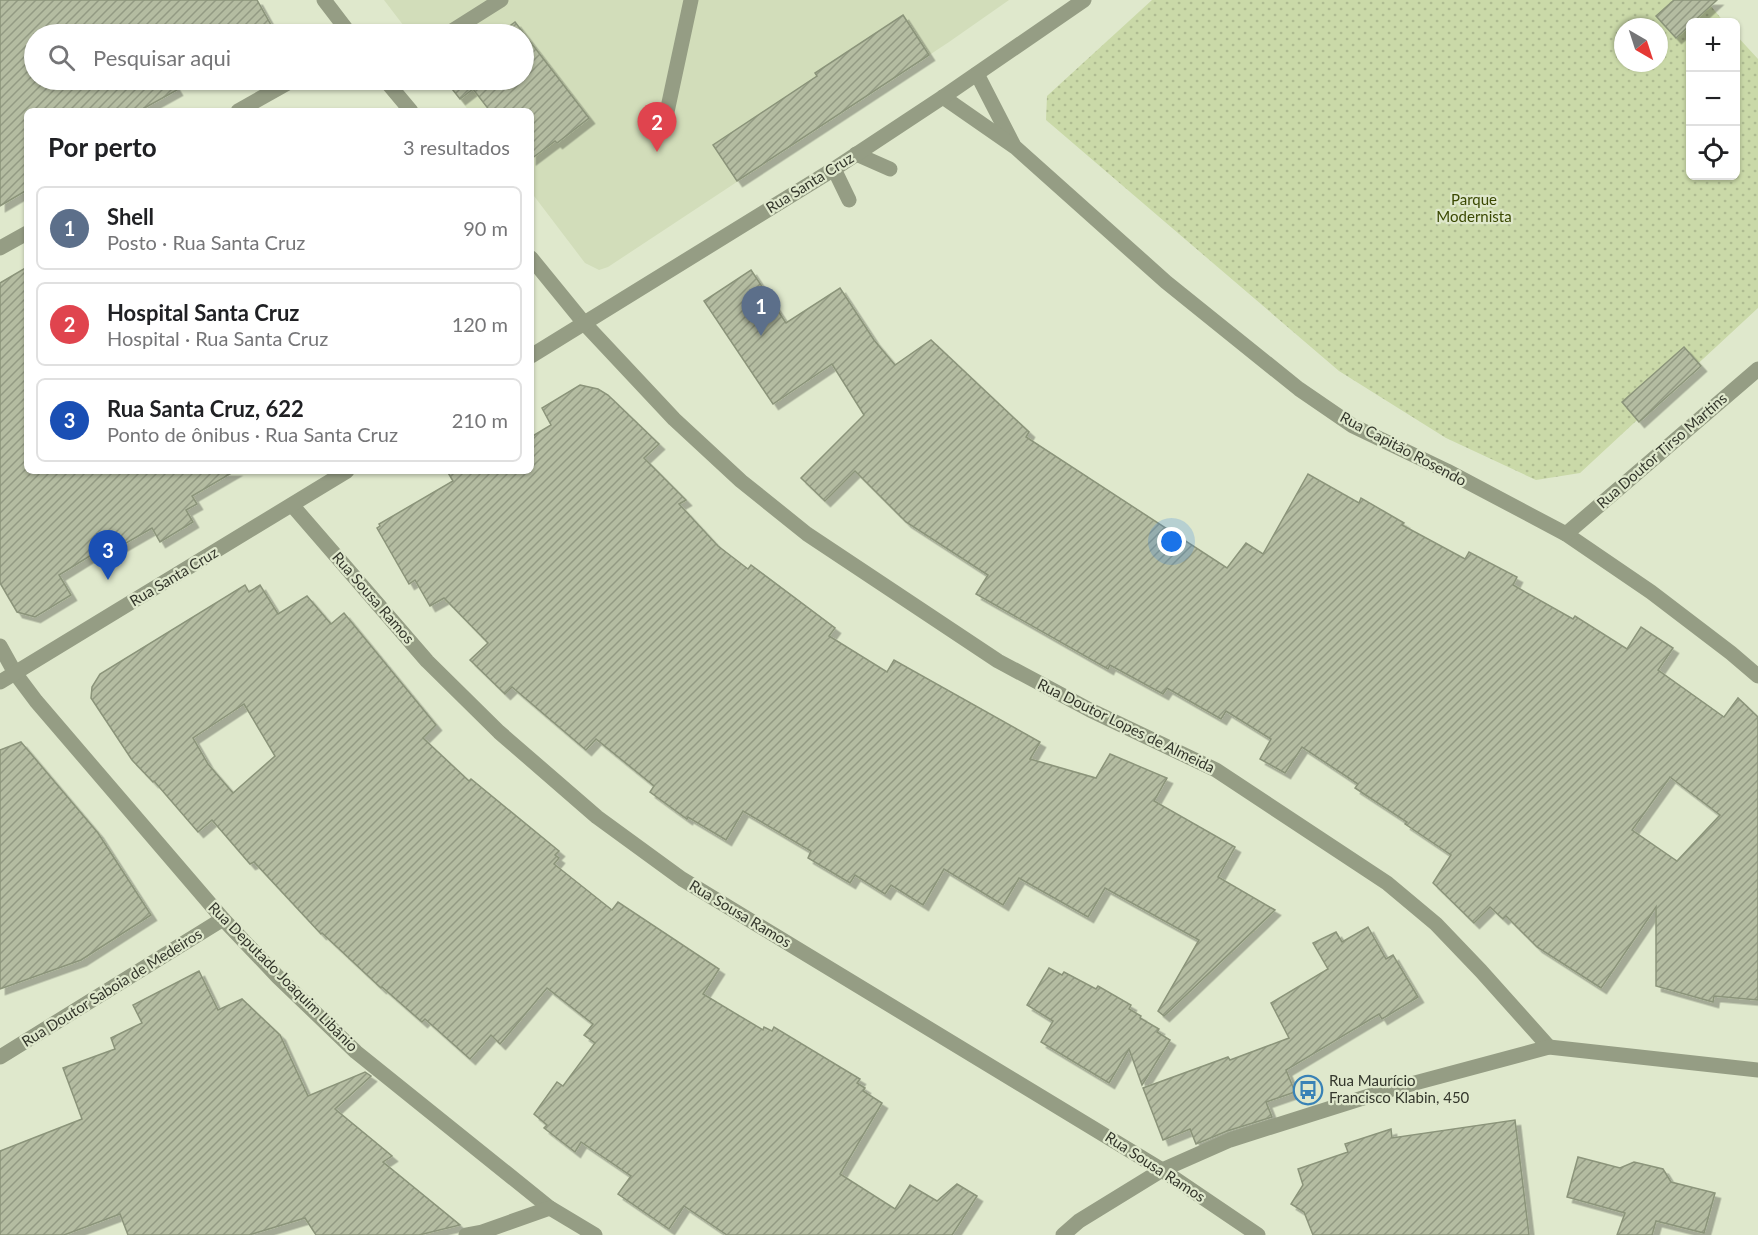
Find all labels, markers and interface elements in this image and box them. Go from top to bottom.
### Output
north arrow [1614,18,1668,72]
map controls [1686,18,1740,180]
button: + [1686,18,1740,72]
search box [24,24,534,90]
icon: search [45,41,78,74]
text: Pesquisar aqui [93,44,231,71]
button: − [1686,72,1740,126]
pin: 2 [638,102,676,152]
button: locate [1686,126,1740,180]
text: Por perto [48,131,157,163]
text: 3 resultados [403,135,510,159]
street label: Rua Santa Cruz [762,148,857,216]
park label: Parque Modernista [1436,190,1512,225]
text: Shell [107,203,154,230]
text: 1 [64,216,75,240]
text: 90 m [463,216,508,240]
text: Posto · Rua Santa Cruz [107,230,305,254]
pin: 1 [742,286,780,336]
text: Hospital Santa Cruz [107,299,299,326]
text: 2 [64,312,75,336]
text: 120 m [452,312,508,336]
text: Hospital · Rua Santa Cruz [107,326,328,350]
street label: Rua Doutor Tirso Martins [1593,389,1730,512]
text: Rua Santa Cruz, 622 [107,395,304,422]
street label: Rua Capitão Rosendo [1337,407,1470,489]
text: 3 [64,408,75,432]
text: 210 m [452,408,508,432]
text: Ponto de ônibus · Rua Santa Cruz [107,422,398,446]
your location [1157,527,1186,556]
pin: 3 [88,530,128,580]
street label: Rua Santa Cruz [126,543,221,610]
street label: Rua Sousa Ramos [329,548,418,647]
street label: Rua Doutor Lopes de Almeida [1035,674,1218,776]
street label: Rua Sousa Ramos [686,876,795,951]
street label: Rua Deputado Joaquim Libânio [205,898,362,1055]
street label: Rua Doutor Saboia de Medeiros [18,924,205,1050]
place label: Rua Maurício Francisco Klabin, 450 [1329,1071,1470,1106]
bus stop icon: Rua Maurício Francisco Klabin, 450 [1292,1074,1324,1106]
street label: Rua Sousa Ramos [1102,1127,1209,1205]

